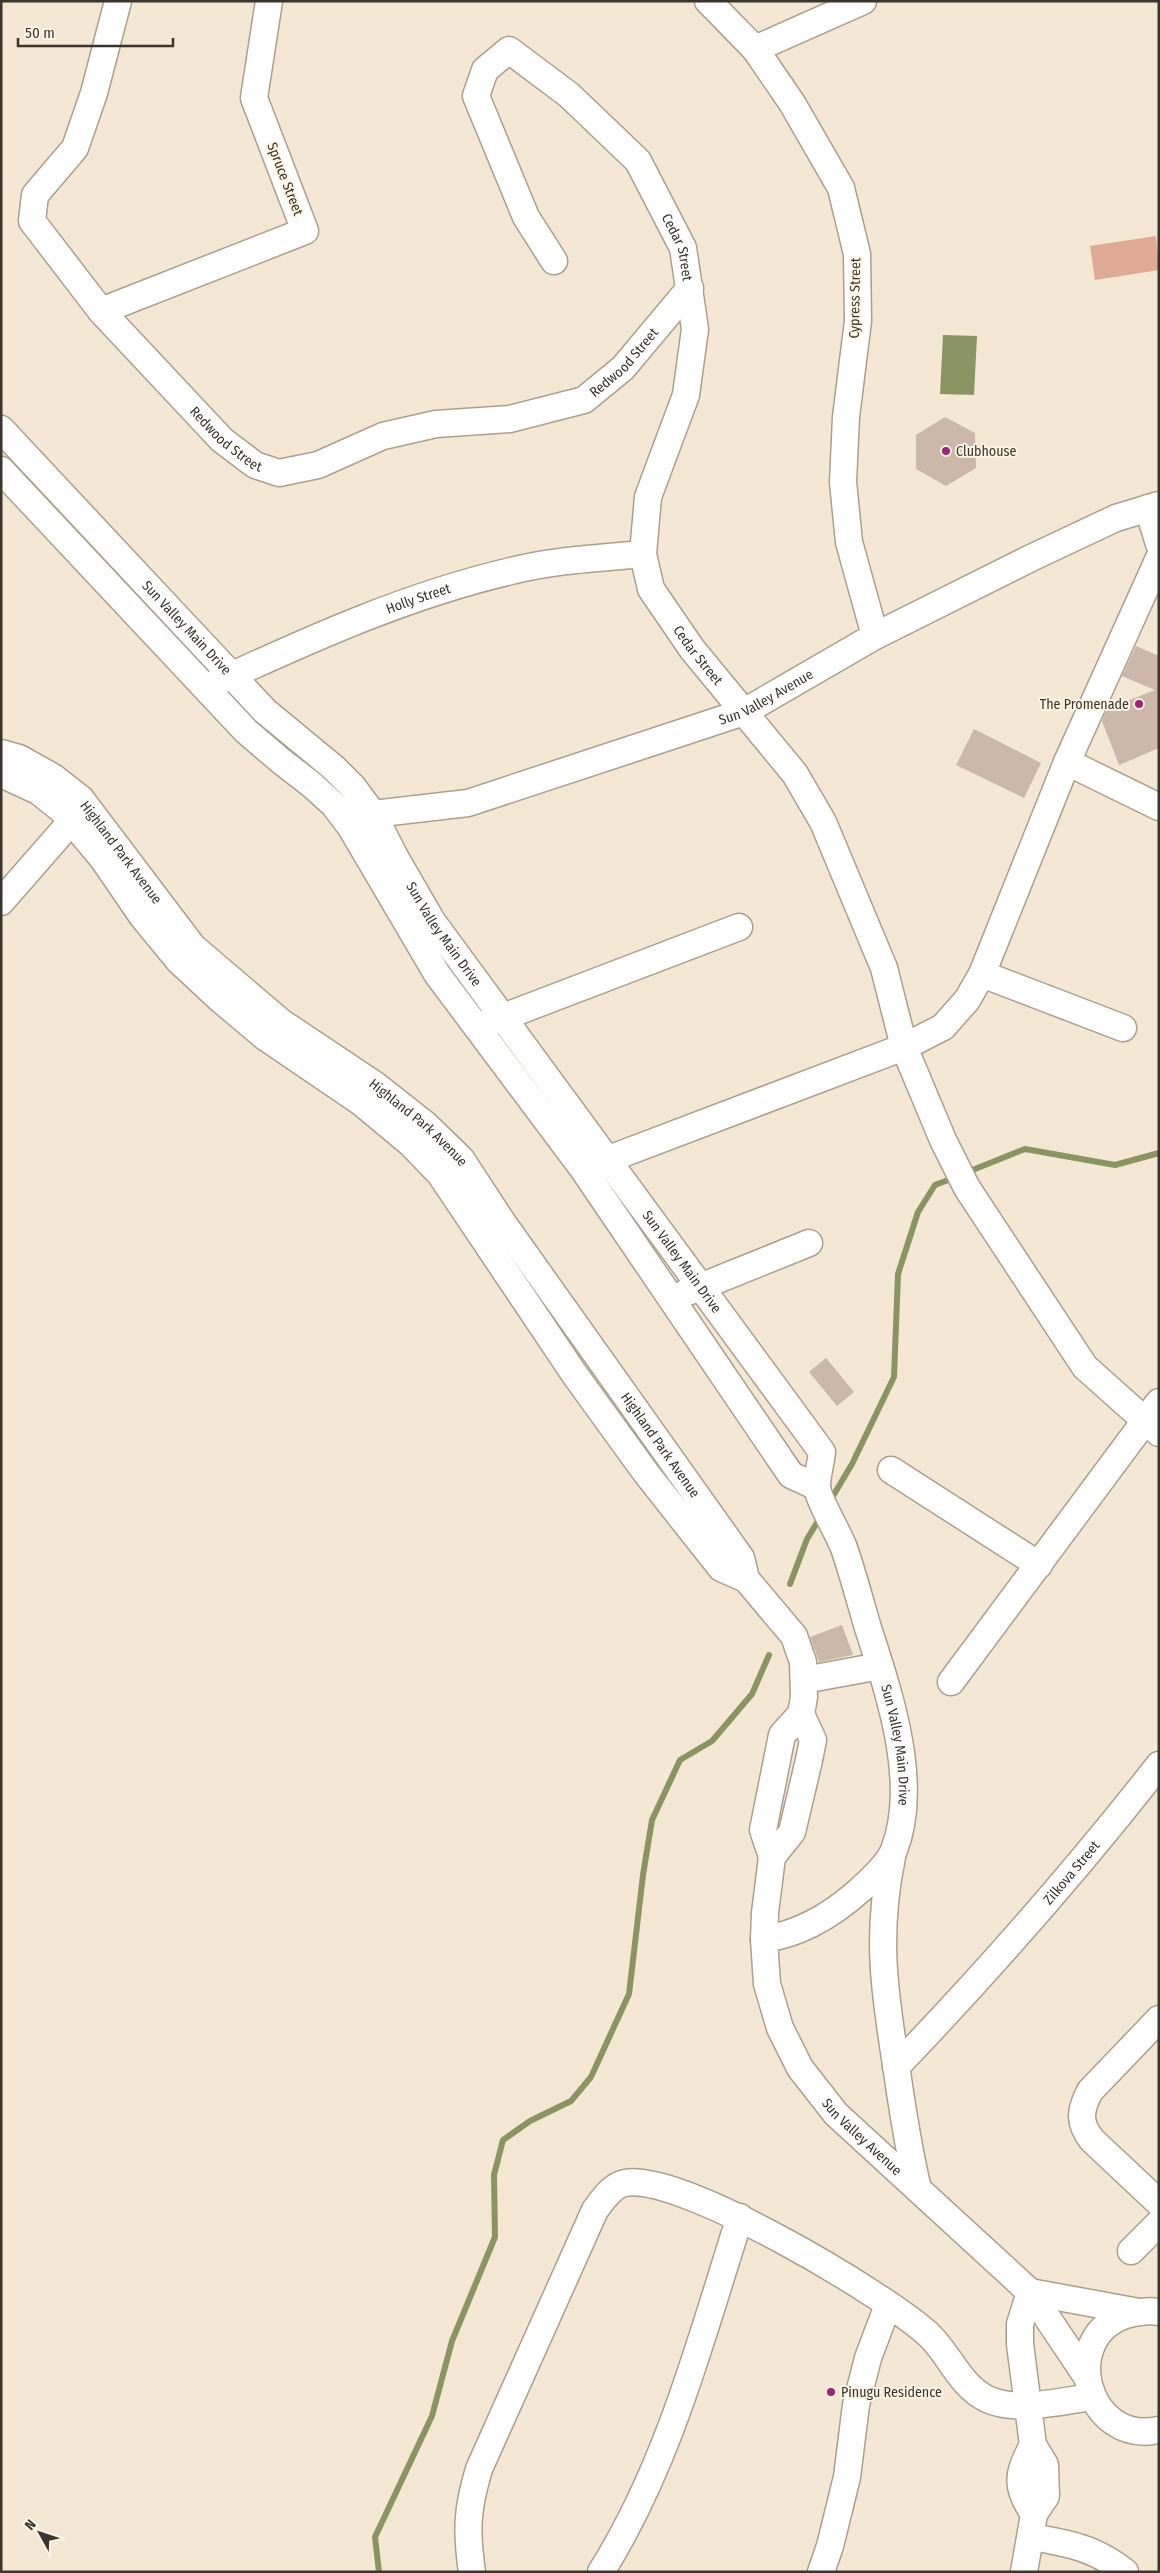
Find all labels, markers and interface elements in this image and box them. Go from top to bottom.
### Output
scale bar [18,15,172,47]
text: 50 m [25,24,55,42]
street label: Spruce Street [263,140,307,218]
street label: Cedar Street [658,211,696,282]
street label: Cypress Street [846,257,864,339]
street label: Redwood Street [586,324,662,401]
street label: Redwood Street [186,403,264,475]
place label: Clubhouse [956,443,1016,460]
marker: Clubhouse [940,445,952,457]
street label: Sun Valley Main Drive [139,577,235,678]
street label: Holly Street [384,579,453,617]
street label: Cedar Street [670,622,727,689]
street label: Sun Valley Avenue [717,665,816,728]
place label: The Promenade [1040,696,1129,713]
marker: The Promenade [1133,698,1145,710]
street label: Highland Park Avenue [77,797,166,907]
street label: Sun Valley Main Drive [403,879,486,990]
street label: Highland Park Avenue [366,1075,472,1169]
street label: Sun Valley Main Drive [639,1207,725,1316]
street label: Highland Park Avenue [618,1389,704,1501]
street label: Sun Valley Main Drive [878,1682,912,1806]
street label: Zilkova Street [1040,1837,1103,1908]
street label: Sun Valley Avenue [818,2095,906,2179]
place label: Pinugu Residence [841,2384,942,2401]
marker: Pinugu Residence [825,2386,837,2398]
north arrow [15,2508,65,2558]
text: N [21,2516,40,2534]

